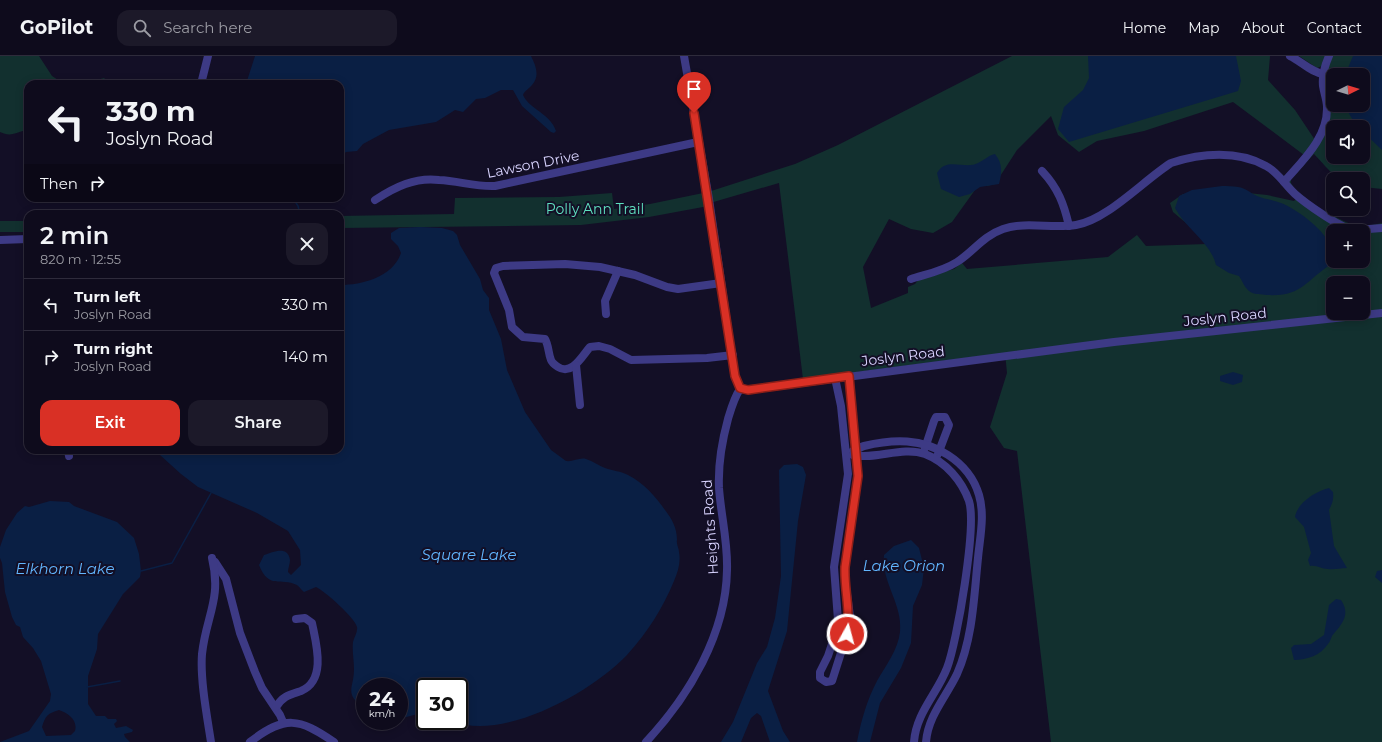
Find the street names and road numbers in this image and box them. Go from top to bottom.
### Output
street label: Lawson Drive [485,146,581,182]
street label: Joslyn Road [1181,304,1268,330]
street label: Joslyn Road [859,342,946,370]
street label: Heights Road [698,479,722,575]

